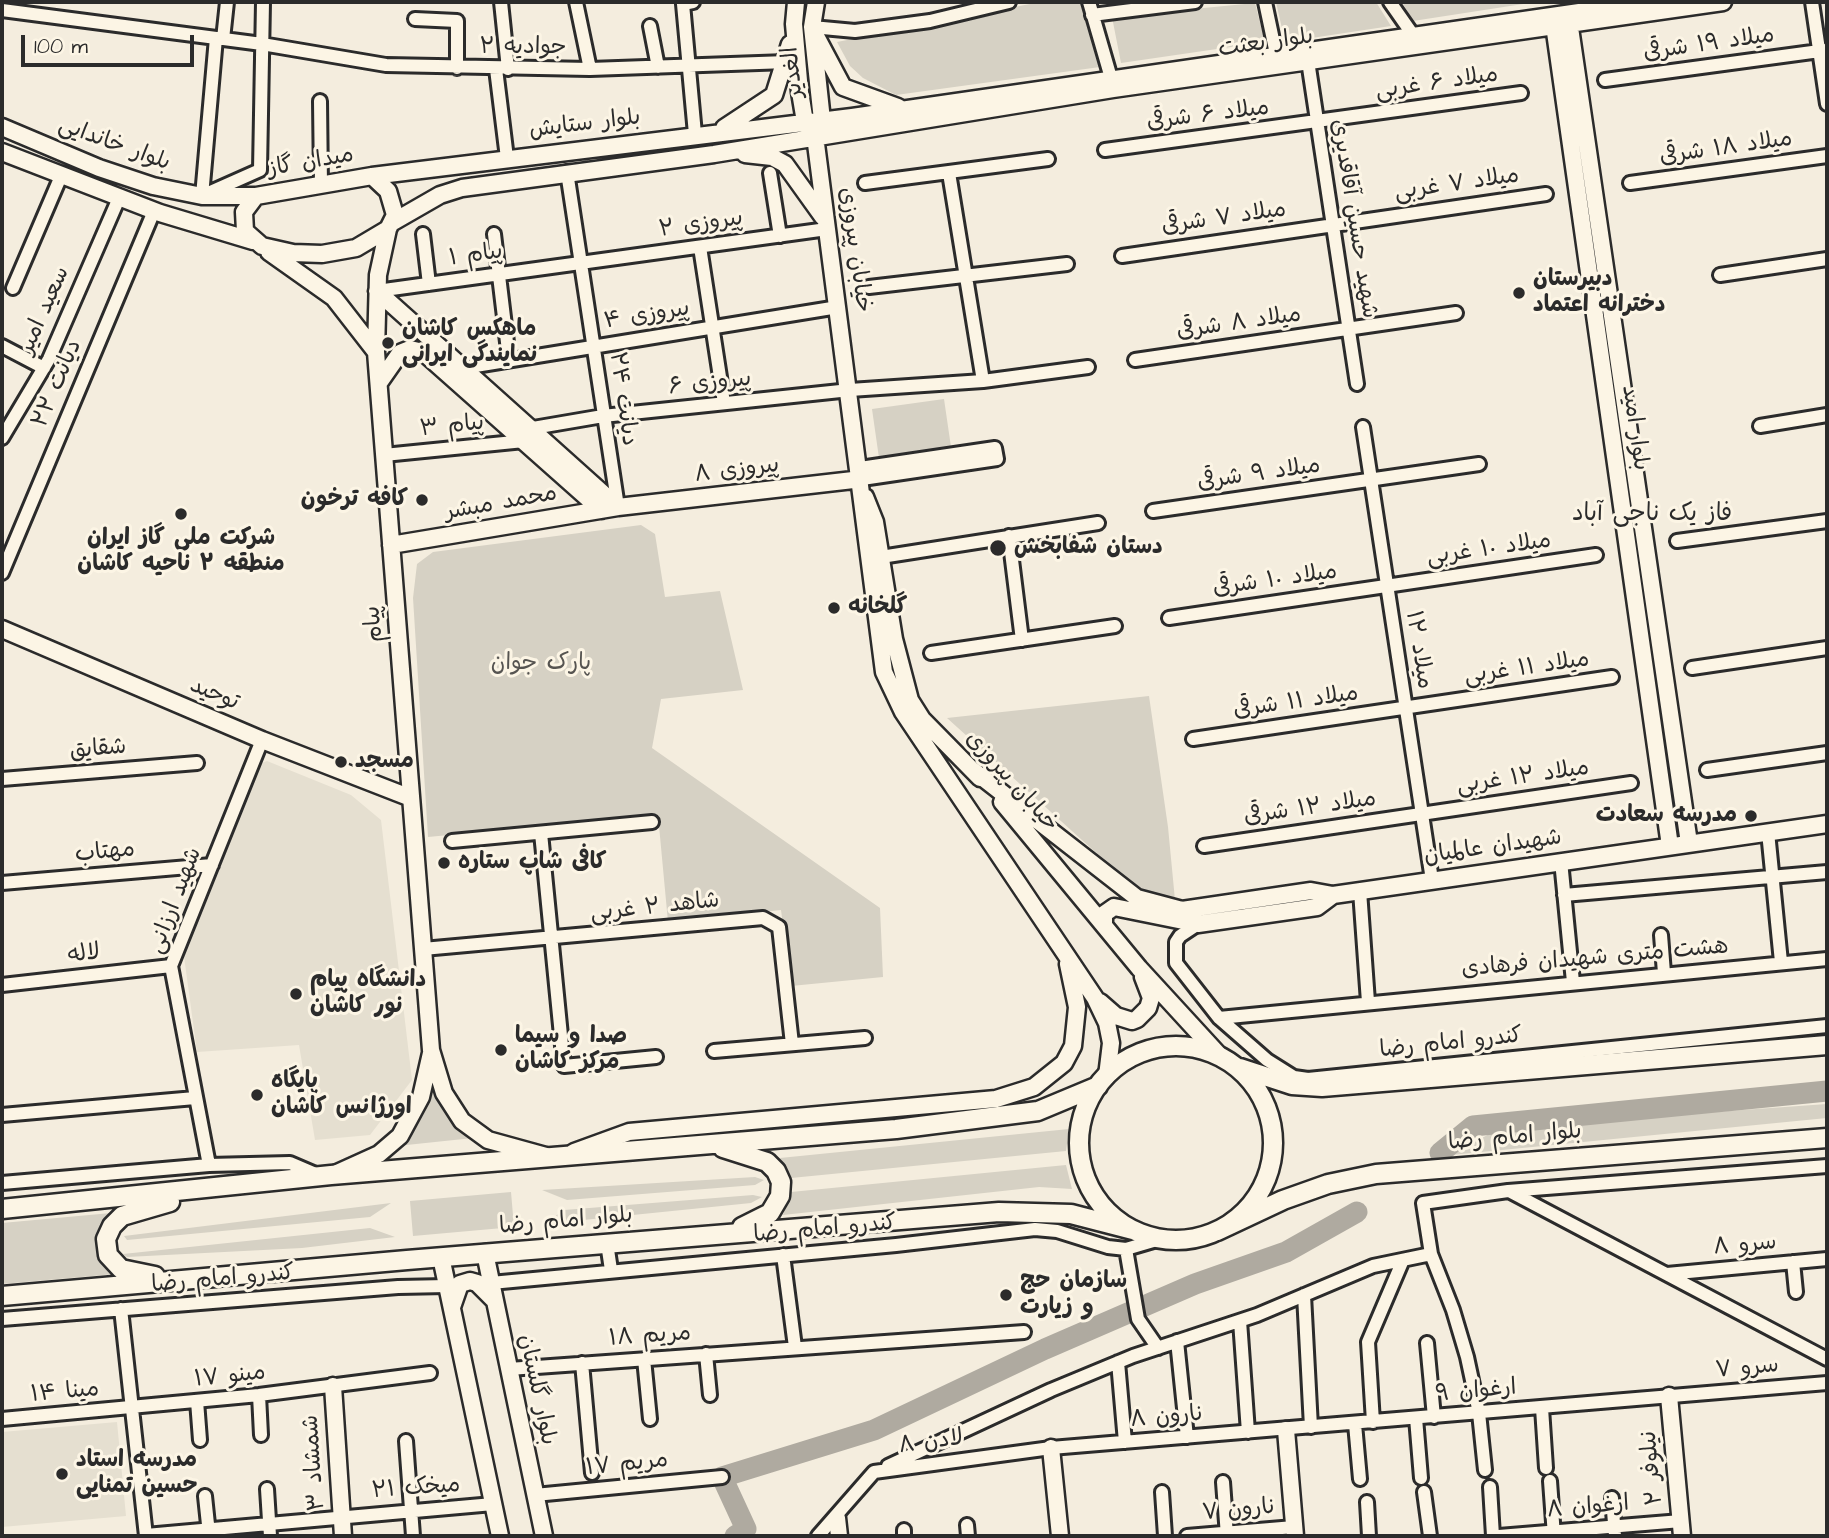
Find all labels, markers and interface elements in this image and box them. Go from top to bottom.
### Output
scale bar [24,21,198,65]
street label: میلاد ۱۹ شرقی [1642,22,1776,68]
street label: بلوار بعثت [1217,24,1315,64]
text: 100 m [34,32,88,61]
street label: جوادیه ۲ [479,34,567,62]
street label: الغدیر [778,45,810,99]
street label: میلاد ۶ غربی [1374,62,1500,106]
street label: میلاد ۶ شرقی [1145,95,1271,137]
street label: بلوار ستایش [528,104,642,146]
street label: بلوار خاندایی [54,112,174,178]
street label: شهید حسین آقاقدیری [1324,117,1382,321]
street label: میلاد ۱۸ شرقی [1658,126,1794,172]
street label: میدان گاز [266,142,356,184]
street label: میلاد ۷ غربی [1393,163,1521,207]
street label: خیابان پیروزی [832,186,876,314]
street label: میلاد ۷ شرقی [1160,197,1288,241]
street label: پیروزی ۲ [657,205,745,245]
street label: پیام ۱ [447,239,505,273]
street label: سعید امیر [13,263,77,359]
place label: دبیرستان دخترانه اعتماد [1533,266,1665,320]
marker: دبیرستان دخترانه اعتماد [1511,285,1527,301]
street label: پیروزی ۴ [602,296,692,336]
street label: میلاد ۸ شرقی [1175,302,1303,346]
place label: ماهکس کاشان نمایندگی ایرانی [402,316,537,370]
marker: ماهکس کاشان نمایندگی ایرانی [380,335,396,351]
street label: دیانت ۲۲ [27,336,89,432]
street label: دیانت ۲۴ [602,350,642,448]
street label: پیروزی ۶ [667,366,753,402]
street label: بلوار امید [1614,384,1654,472]
street label: پیام ۳ [418,410,486,444]
street label: پیروزی ۸ [693,452,781,490]
street label: میلاد ۹ شرقی [1196,453,1322,497]
street label: محمد مبشر [443,481,559,527]
place label: کافه ترخون [301,486,408,514]
marker: کافه ترخون [414,492,430,508]
district label: فاز یک ناجی آباد [1572,501,1732,529]
marker: شرکت ملی گاز ایران منطقه ۲ ناحیه کاشان [173,506,189,522]
place label: شرکت ملی گاز ایران منطقه ۲ ناحیه کاشان [77,525,285,579]
street label: میلاد ۱۰ غربی [1425,528,1553,572]
place label: دستان شفابخش [1014,534,1163,562]
marker: دستان شفابخش [988,538,1008,558]
street label: میلاد ۱۰ شرقی [1211,559,1339,603]
place label: گلخانه [848,594,907,622]
marker: گلخانه [826,600,842,616]
street label: پیام [360,605,390,643]
street label: میلاد ۱۲ [1398,609,1438,691]
street label: میلاد ۱۱ غربی [1463,647,1591,691]
park label: پارک جوان [491,650,591,678]
street label: توحید [185,672,243,718]
street label: میلاد ۱۱ شرقی [1232,681,1360,725]
street label: خیابان پیروزی [959,726,1063,838]
street label: شقایق [69,734,127,766]
place label: مسجد [355,748,414,776]
marker: مسجد [333,754,349,770]
street label: میلاد ۱۲ غربی [1455,755,1591,801]
street label: میلاد ۱۲ شرقی [1242,786,1378,832]
place label: مدرسه سعادت [1596,802,1737,830]
marker: مدرسه سعادت [1743,808,1759,824]
street label: شهیدان عالمیان [1422,825,1564,871]
street label: مهتاب [74,837,136,869]
street label: شهید ارزانی [143,844,209,958]
place label: کافی شاپ ستاره [458,849,606,877]
marker: کافی شاپ ستاره [436,855,452,871]
street label: شاهد ۲ غربی [589,887,721,929]
street label: هشت متری شهیدان فرهادی [1460,934,1730,984]
street label: لاله [66,939,102,971]
place label: دانشگاه پیام نور کاشان [310,967,426,1021]
marker: دانشگاه پیام نور کاشان [288,986,304,1002]
place label: صدا و سیما مرکز کاشان [515,1023,627,1077]
street label: کندرو امام رضا [1378,1023,1524,1065]
marker: صدا و سیما مرکز کاشان [493,1042,509,1058]
place label: پایگاه اورژانس کاشان [271,1068,412,1122]
marker: پایگاه اورژانس کاشان [249,1087,265,1103]
street label: بلوار امام رضا [1447,1118,1583,1158]
street label: بلوار امام رضا [498,1202,634,1242]
street label: کندرو امام رضا [752,1210,898,1250]
street label: سرو ۸ [1712,1229,1778,1263]
street label: کندرو امام رضا [150,1260,296,1300]
place label: سازمان حج و زیارت [1020,1268,1127,1322]
marker: سازمان حج و زیارت [998,1287,1014,1303]
street label: مریم ۱۸ [608,1320,692,1354]
street label: بلوار گلستان [511,1332,561,1448]
street label: سرو ۷ [1714,1352,1780,1386]
street label: مینو ۱۷ [193,1360,267,1394]
street label: ارغوان ۹ [1434,1375,1518,1409]
street label: مینا ۱۴ [30,1376,100,1410]
street label: نارون ۸ [1129,1401,1205,1435]
street label: شمشاد ۳ [298,1414,332,1512]
street label: لادن ۸ [897,1425,965,1461]
street label: نیلوفر ۲ [1636,1430,1670,1506]
place label: مدرسه استاد حسین تمنایی [76,1447,198,1501]
street label: مریم ۱۷ [585,1447,669,1483]
marker: مدرسه استاد حسین تمنایی [54,1466,70,1482]
street label: میخک ۲۱ [371,1472,461,1506]
street label: ارغوان ۸ [1546,1491,1630,1525]
street label: نارون ۷ [1201,1494,1277,1528]

